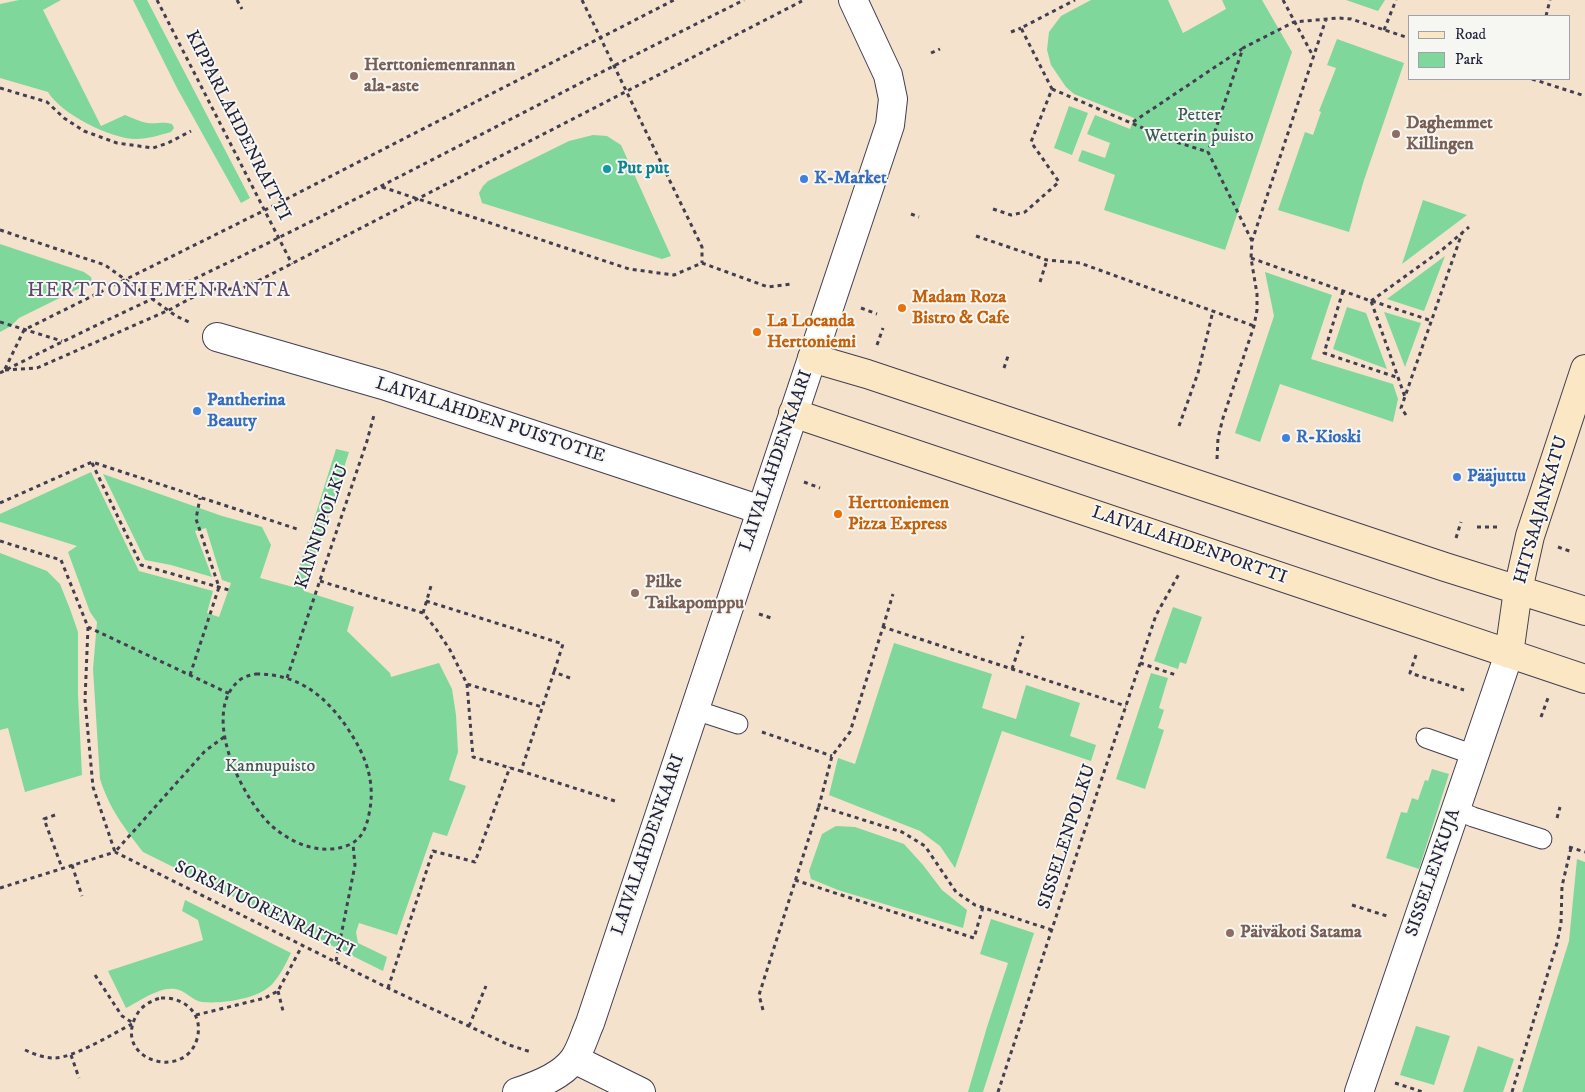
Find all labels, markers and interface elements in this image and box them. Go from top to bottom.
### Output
legend [1408,15,1570,80]
text: Road [1455,25,1486,44]
street label: KIPPARLAHDENRAITTI [180,27,294,225]
text: Park [1455,50,1483,69]
place label: Herttoniemenrannan ala-aste [364,55,515,98]
marker: Herttoniemenrannan ala-aste [348,70,360,82]
park label: Petter Wetterin puisto [1144,105,1254,148]
place label: Daghemmet Killingen [1406,113,1493,156]
marker: Daghemmet Killingen [1390,128,1402,140]
place label: Put put [617,158,669,180]
marker: Put put [601,163,613,175]
place label: K-Market [814,168,887,190]
marker: K-Market [798,173,810,185]
district label: HERTTONIEMENRANTA [25,280,293,304]
place label: Madam Roza Bistro & Cafe [912,287,1009,330]
marker: Madam Roza Bistro & Cafe [896,302,908,314]
place label: La Locanda Herttoniemi [767,311,856,354]
marker: La Locanda Herttoniemi [751,326,763,338]
street label: LAIVALAHDENKAARI [736,368,818,554]
street label: LAIVALAHDEN PUISTOTIE [372,374,608,468]
place label: Pantherina Beauty [207,390,285,432]
marker: Pantherina Beauty [191,405,203,417]
place label: R-Kioski [1296,427,1361,449]
marker: R-Kioski [1280,432,1292,444]
street label: HITSAAJANKATU [1511,434,1573,586]
street label: KANNUPOLKU [292,462,354,592]
place label: Pääjuttu [1467,466,1526,488]
marker: Pääjuttu [1451,471,1463,483]
place label: Herttoniemen Pizza Express [848,493,949,536]
street label: LAIVALAHDENPORTTI [1089,502,1289,590]
marker: Herttoniemen Pizza Express [832,508,844,520]
place label: Pilke Taikapomppu [645,572,744,614]
marker: Pilke Taikapomppu [629,587,641,599]
street label: LAIVALAHDENKAARI [608,752,690,938]
park label: Kannupuisto [225,756,315,778]
street label: SISSELENPOLKU [1034,762,1102,912]
street label: SISSELENKUJA [1402,806,1466,940]
street label: SORSAVUORENRAITTI [171,857,357,963]
place label: Päiväkoti Satama [1240,922,1362,944]
marker: Päiväkoti Satama [1224,927,1236,939]

